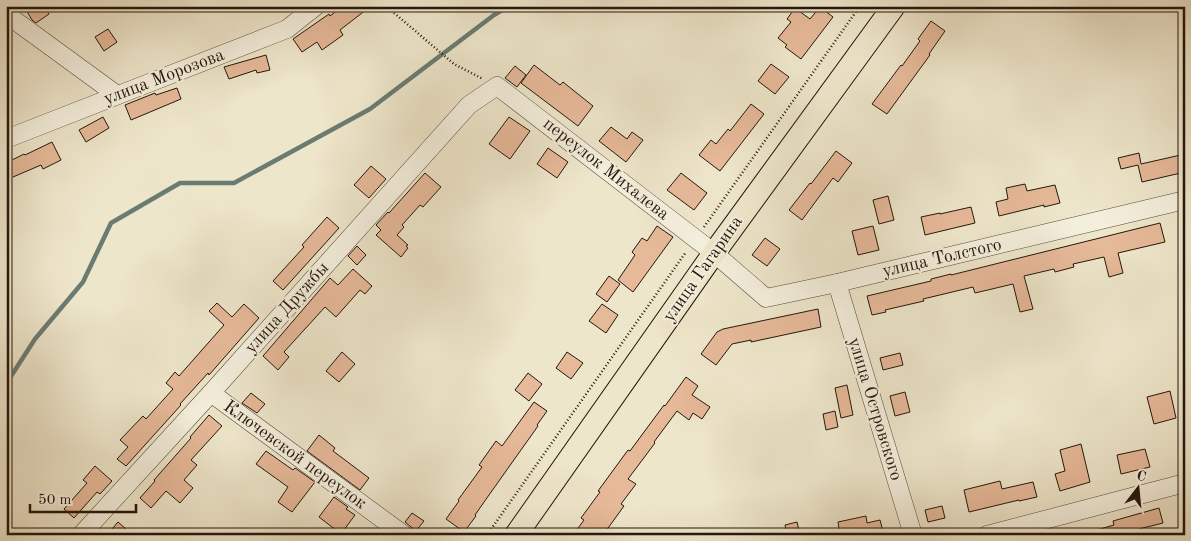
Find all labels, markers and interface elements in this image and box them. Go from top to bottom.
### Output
street label: улица Морозова [101,46,227,108]
street label: переулок Михалева [540,114,672,224]
street label: улица Гагарина [660,213,746,325]
street label: улица Толстого [881,236,1003,280]
street label: улица Дружбы [242,259,333,357]
street label: улица Островского [845,335,905,483]
street label: Ключевской переулок [220,397,370,513]
north arrow [1114,464,1164,514]
text: С [1135,468,1148,484]
scale bar [30,481,136,513]
text: 50 m [38,493,72,508]

